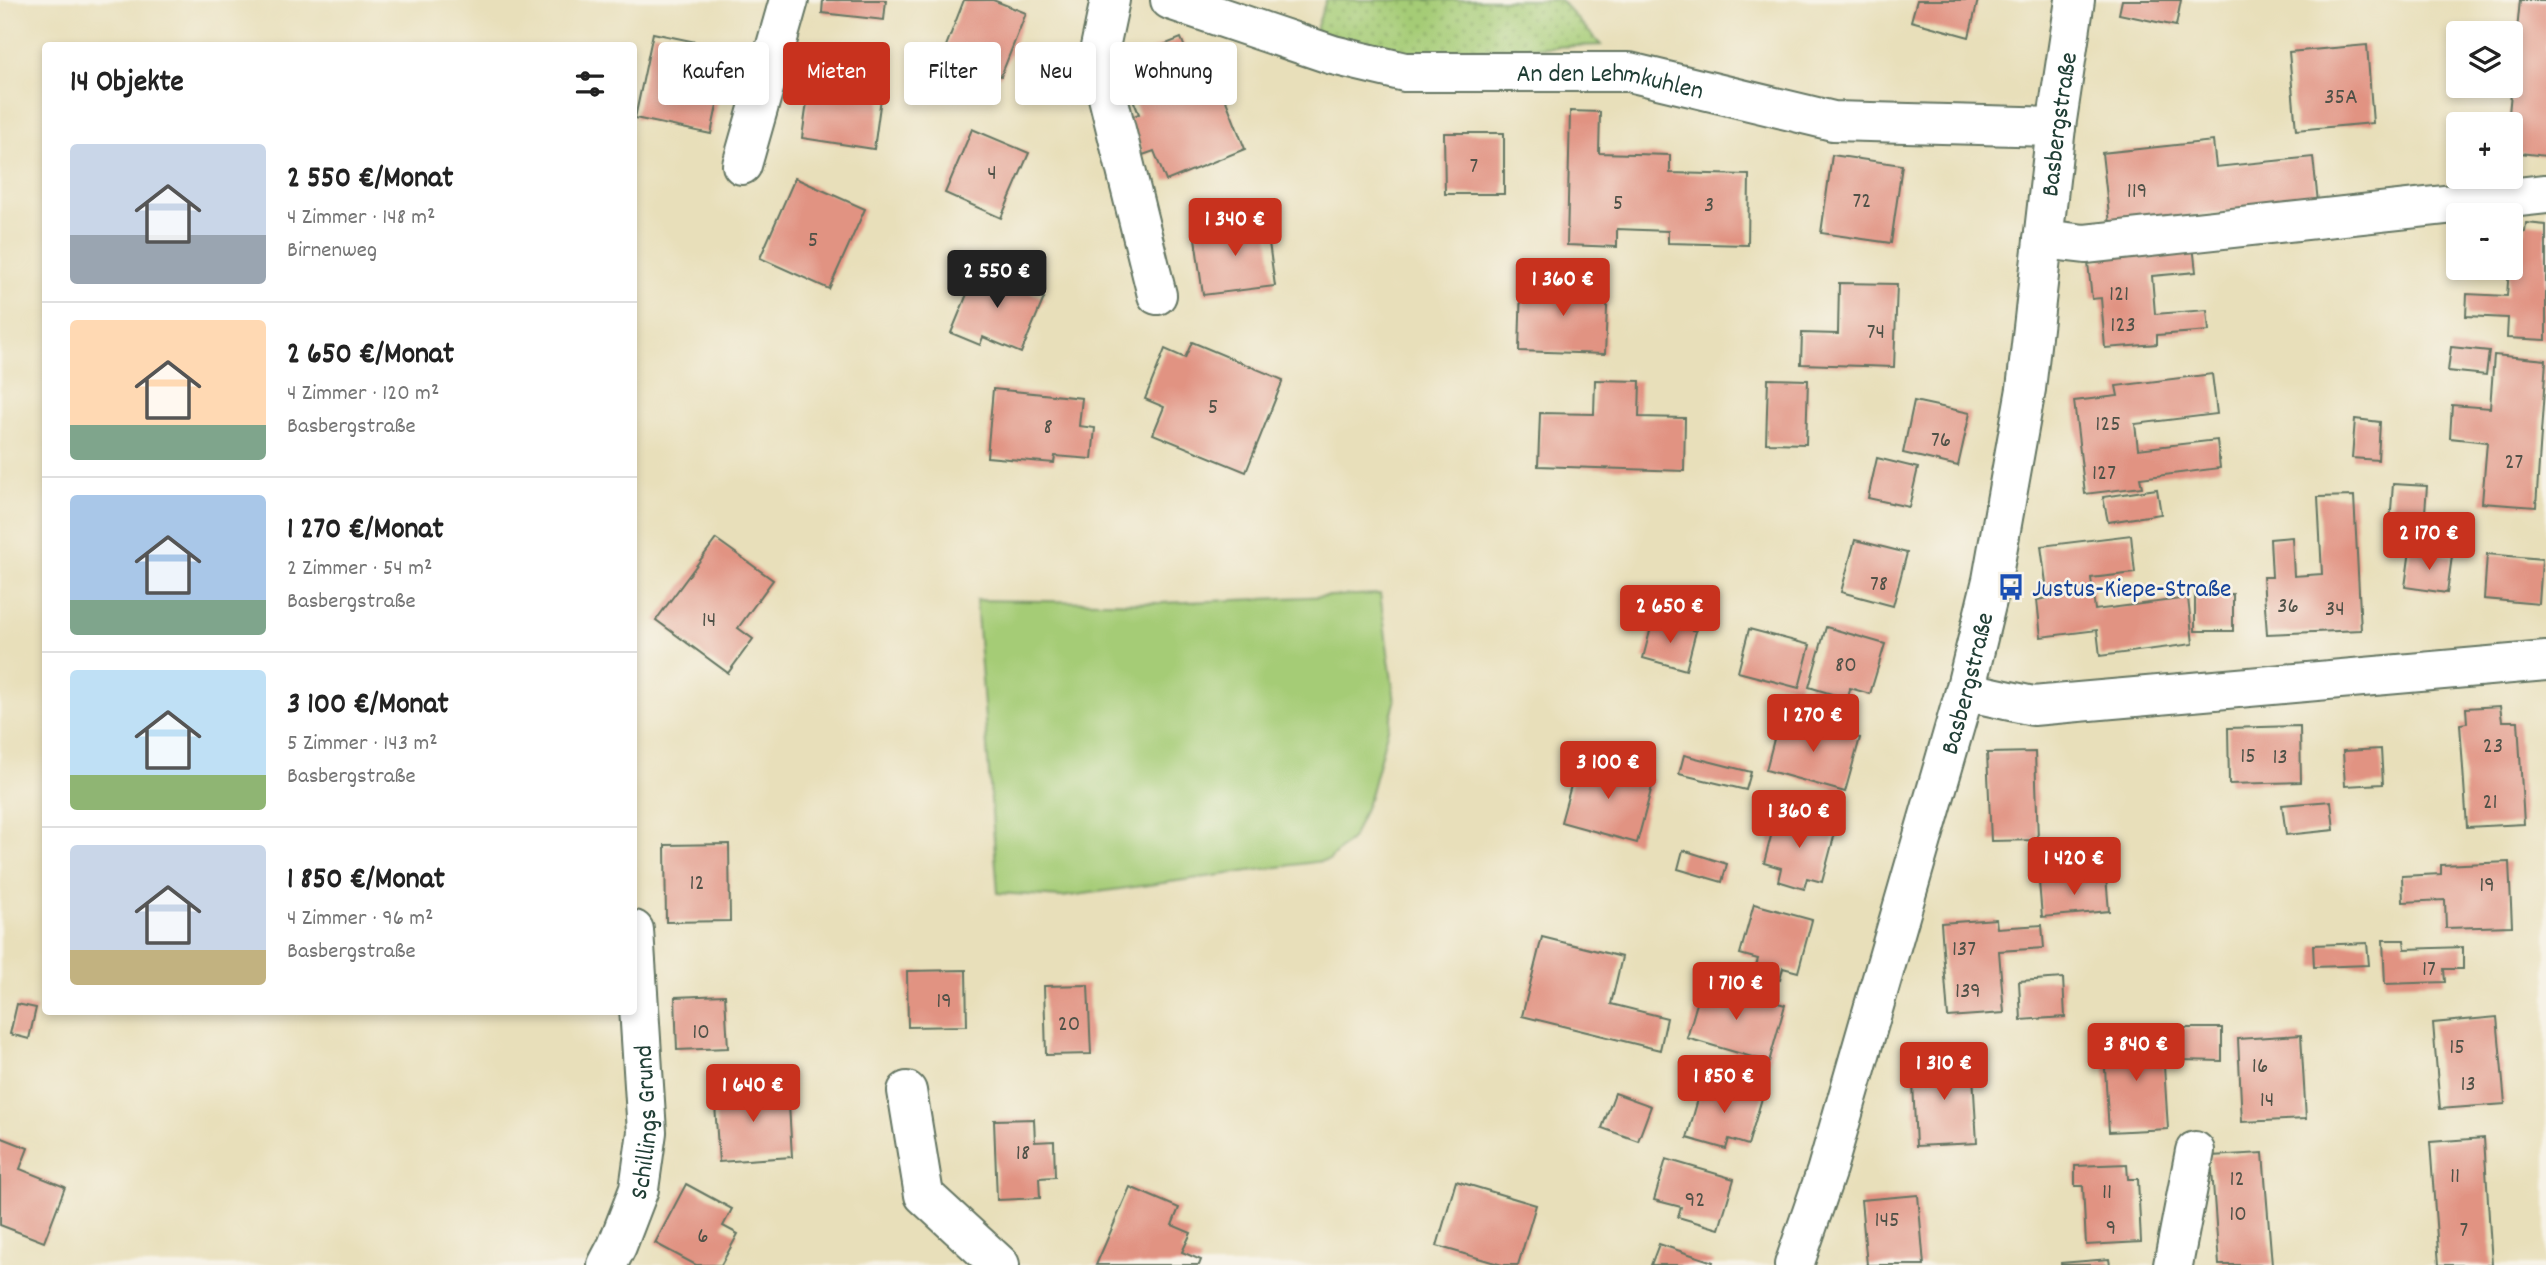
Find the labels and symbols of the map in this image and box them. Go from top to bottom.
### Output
street label: Basbergstraße [2033,50,2089,199]
street label: An den Lehmkuhlen [1516,56,1707,111]
house number: 35A [2324,82,2358,115]
house number: 7 [1470,151,1478,184]
house number: 4 [987,158,997,191]
house number: 119 [2127,176,2147,209]
house number: 72 [1853,186,1871,219]
house number: 5 [1613,188,1623,221]
house number: 3 [1704,190,1714,223]
pin: 1 340 € [1170,198,1300,258]
house number: 5 [808,225,818,258]
pin: 2 550 € [932,250,1062,310]
pin: 1 360 € [1498,258,1628,318]
house number: 121 [2109,279,2129,312]
house number: 123 [2110,310,2136,343]
house number: 74 [1867,317,1885,350]
house number: 5 [1208,392,1218,425]
house number: 125 [2095,409,2121,442]
house number: 8 [1043,412,1053,445]
house number: 76 [1931,425,1951,458]
house number: 27 [2505,447,2523,480]
house number: 127 [2092,458,2116,491]
pin: 2 170 € [2364,512,2494,572]
house number: 78 [1870,569,1888,602]
bus stop icon: Justus-Kiepe-Straße [1996,572,2026,602]
place label: Justus-Kiepe-Straße [2032,572,2231,609]
pin: 2 650 € [1605,586,1735,645]
house number: 36 [2277,591,2299,624]
house number: 34 [2325,594,2345,627]
house number: 14 [702,605,716,638]
street label: Basbergstraße [1933,609,2005,759]
house number: 80 [1835,650,1857,683]
pin: 1 270 € [1748,694,1878,754]
house number: 23 [2483,731,2503,764]
house number: 15 [2240,741,2256,774]
pin: 3 100 € [1543,742,1673,801]
house number: 13 [2272,742,2288,775]
house number: 21 [2482,787,2498,820]
pin: 1 360 € [1734,790,1864,850]
pin: 1 420 € [2009,838,2139,897]
house number: 12 [689,868,705,901]
house number: 19 [2479,870,2495,903]
house number: 137 [1952,934,1976,967]
house number: 17 [2422,954,2436,987]
pin: 1 710 € [1671,962,1801,1022]
house number: 139 [1955,976,1981,1009]
house number: 19 [936,986,952,1019]
house number: 20 [1058,1009,1080,1042]
house number: 10 [692,1017,710,1050]
pin: 3 840 € [2071,1024,2201,1083]
house number: 15 [2449,1032,2465,1065]
pin: 1 310 € [1879,1042,2009,1102]
street label: Schillings Grund [621,1044,669,1206]
house number: 16 [2252,1051,2268,1084]
pin: 1 850 € [1659,1056,1789,1115]
pin: 1 640 € [688,1064,818,1124]
house number: 13 [2460,1069,2476,1102]
house number: 14 [2260,1085,2274,1118]
house number: 18 [1016,1138,1030,1171]
house number: 11 [2450,1161,2460,1194]
house number: 12 [2229,1164,2245,1197]
house number: 11 [2102,1177,2112,1210]
house number: 92 [1685,1185,1705,1218]
house number: 10 [2229,1199,2247,1232]
house number: 145 [1874,1205,1900,1238]
house number: 9 [2106,1213,2116,1246]
house number: 7 [2460,1215,2468,1248]
house number: 6 [697,1221,709,1254]

